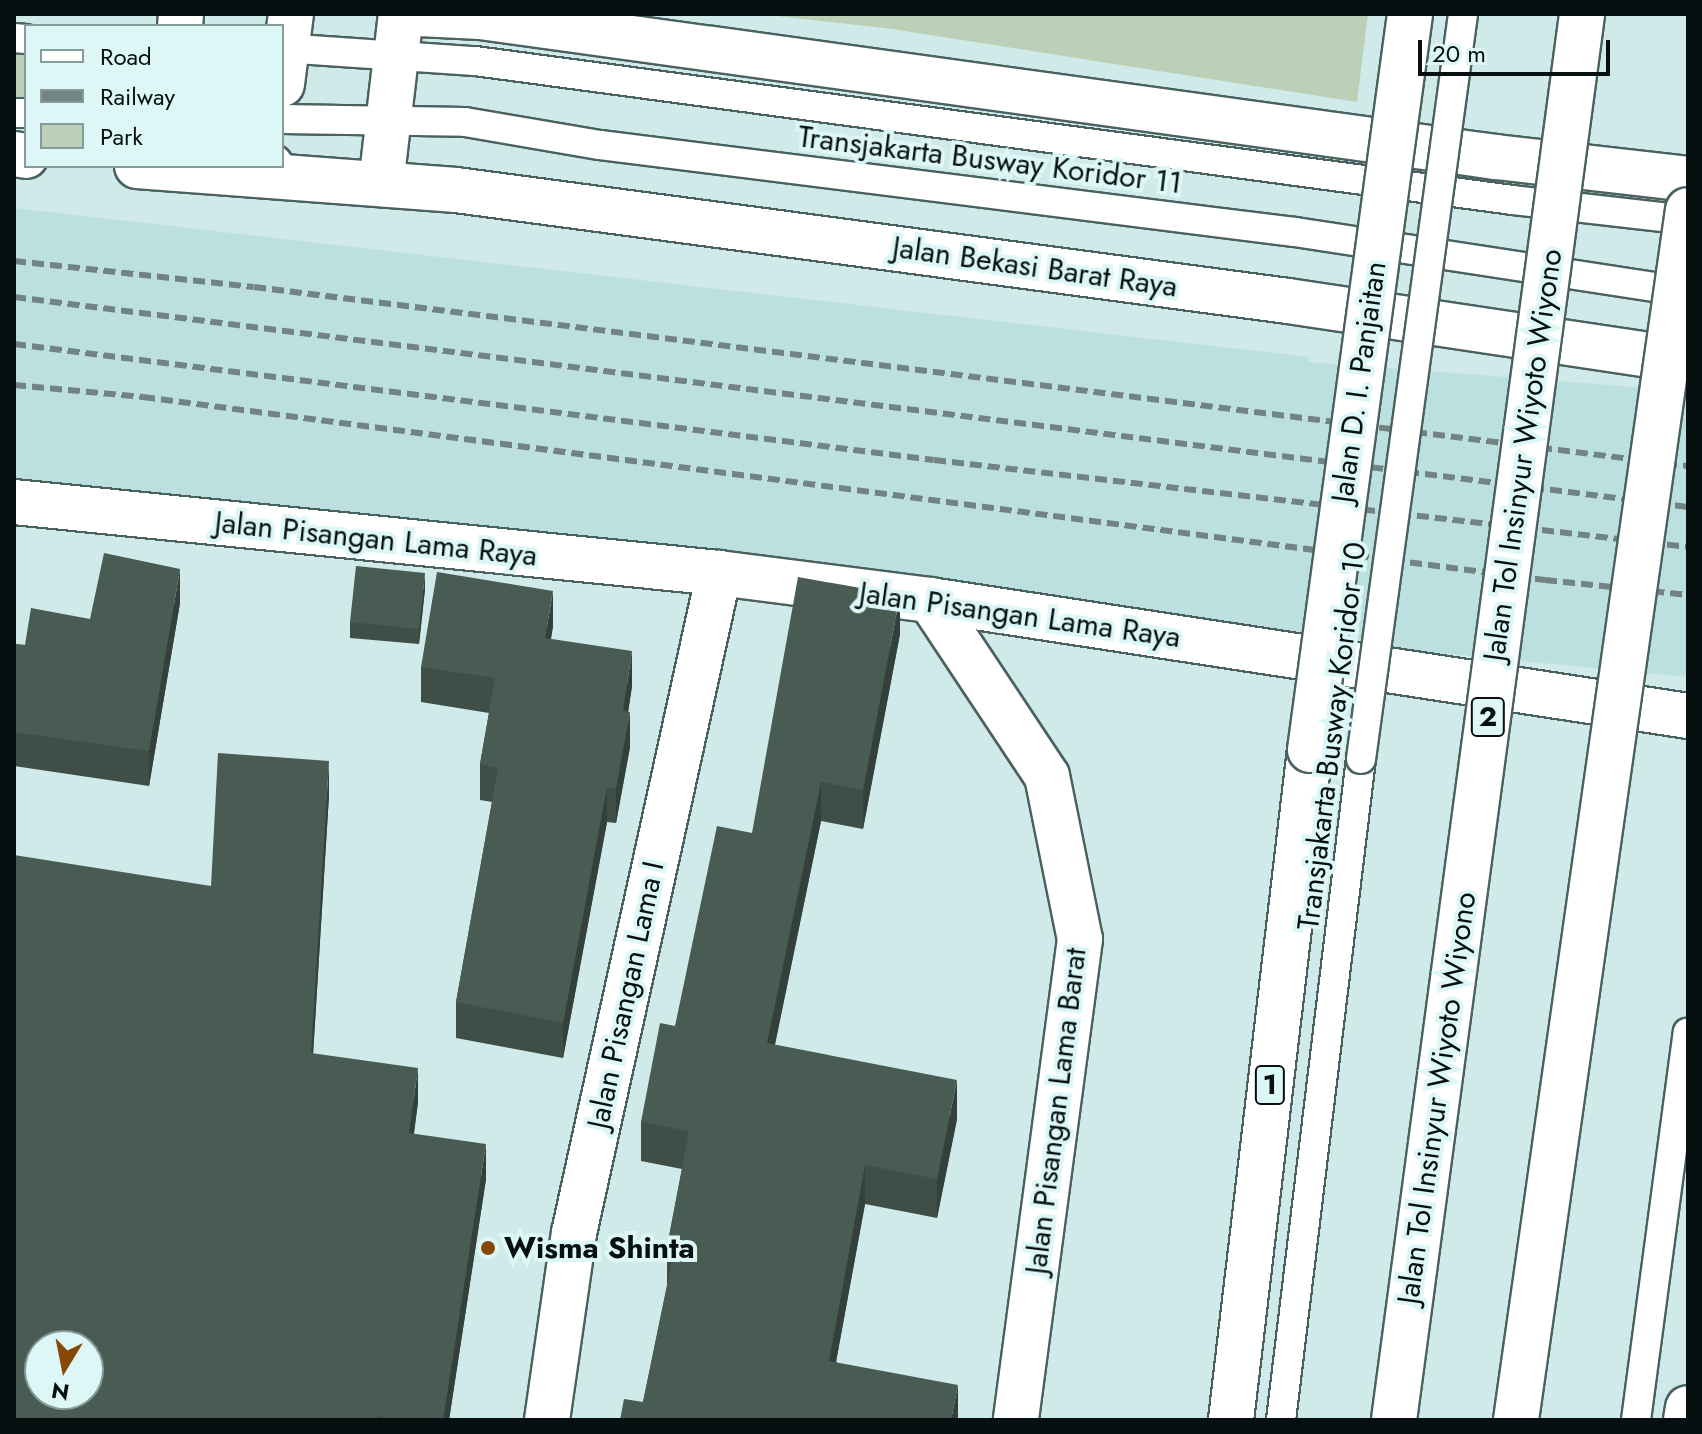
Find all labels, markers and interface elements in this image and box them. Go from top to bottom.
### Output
legend [24,24,284,168]
scale bar [1422,24,1614,74]
text: 20 m [1432,36,1486,71]
text: Road [100,39,152,74]
text: Railway [100,79,175,114]
text: Park [100,119,143,154]
street label: Transjakarta Busway Koridor 11 [796,119,1184,201]
street label: Jalan Bekasi Barat Raya [890,229,1180,305]
street label: Jalan Tol Insinyur Wiyoto Wiyono [1476,247,1570,663]
street label: Jalan D. I. Panjaitan [1324,259,1394,505]
street label: Jalan Pisangan Lama Raya [213,504,539,574]
street label: Transjakarta Busway Koridor 10 [1290,540,1374,932]
street label: Jalan Pisangan Lama Raya [857,575,1183,655]
road number: 2 [1470,693,1506,741]
street label: Jalan Pisangan Lama I [580,858,672,1132]
street label: Jalan Tol Insinyur Wiyoto Wiyono [1390,890,1484,1306]
street label: Jalan Pisangan Lama Barat [1018,946,1094,1276]
road number: 1 [1254,1061,1286,1109]
place label: Wisma Shinta [504,1230,695,1266]
marker: Wisma Shinta [479,1239,497,1257]
north arrow [24,1330,104,1410]
text: N [49,1374,72,1409]

